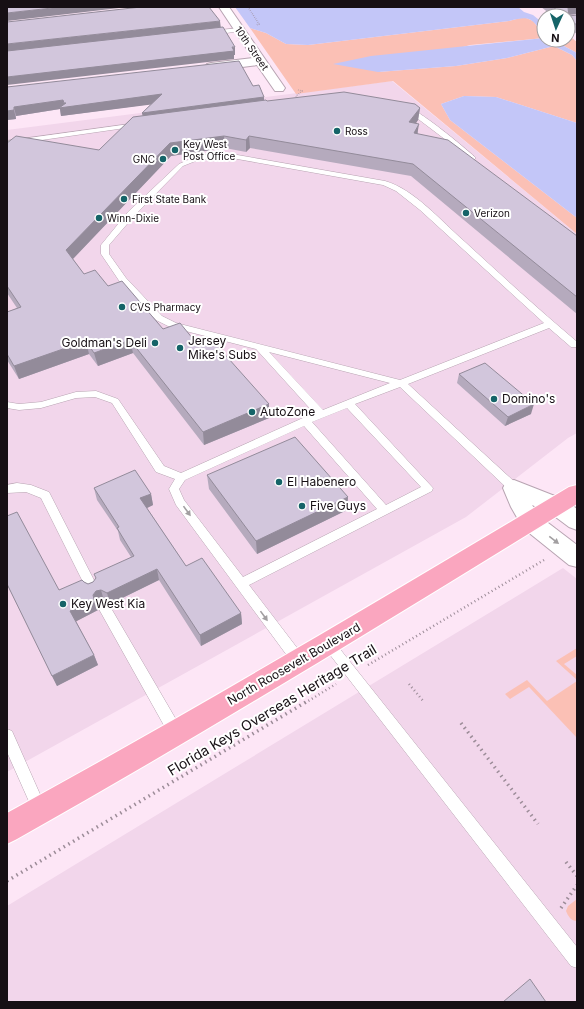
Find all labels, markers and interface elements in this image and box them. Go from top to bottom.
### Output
north arrow [536,8,576,48]
street label: 10th Street [233,24,272,73]
text: N [551,31,560,45]
place label: Ross [345,125,368,137]
marker: Ross [332,126,342,136]
place label: Key West Post Office [183,138,235,162]
marker: Key West Post Office [170,145,180,155]
place label: GNC [133,153,155,165]
marker: GNC [158,154,168,164]
place label: First State Bank [132,193,207,205]
marker: First State Bank [119,194,129,204]
place label: Verizon [474,207,510,219]
marker: Verizon [461,208,471,218]
place label: Winn-Dixie [107,212,159,224]
marker: Winn-Dixie [94,213,104,223]
place label: CVS Pharmacy [130,301,201,313]
marker: CVS Pharmacy [117,302,127,312]
place label: Jersey Mike's Subs [188,333,257,362]
place label: Goldman's Deli [61,335,147,350]
marker: Goldman's Deli [150,338,160,348]
marker: Jersey Mike's Subs [175,343,185,353]
place label: Domino's [502,391,555,406]
marker: Domino's [489,394,499,404]
place label: AutoZone [260,404,315,419]
marker: AutoZone [247,407,257,417]
place label: El Habenero [287,474,356,489]
marker: El Habenero [274,477,284,487]
place label: Five Guys [310,498,366,513]
marker: Five Guys [297,501,307,511]
one-way arrow [183,506,191,516]
one-way arrow [549,536,560,545]
place label: Key West Kia [71,596,145,611]
marker: Key West Kia [58,599,68,609]
one-way arrow [260,610,268,621]
street label: North Roosevelt Boulevard [225,619,363,708]
street label: Florida Keys Overseas Heritage Trail [164,640,379,779]

